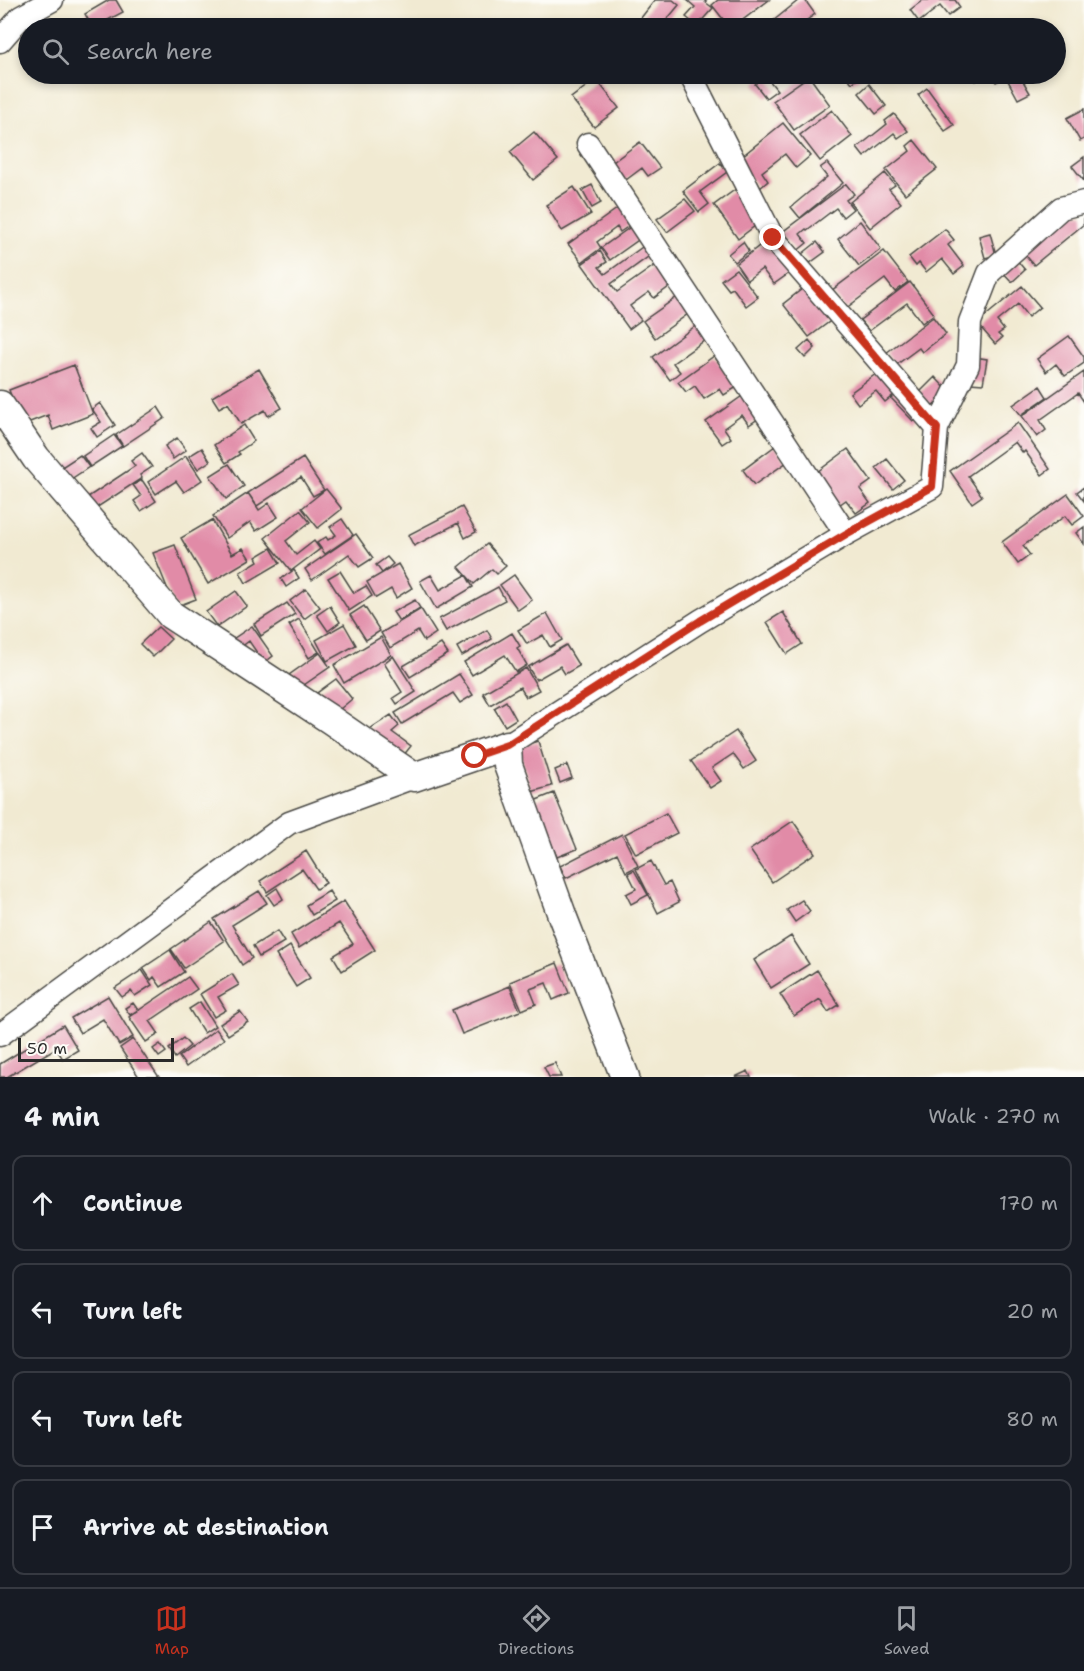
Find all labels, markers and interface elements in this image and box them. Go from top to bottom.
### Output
search box [18,18,1066,84]
icon: search [39,35,72,68]
text: Search here [87,37,213,66]
route end [759,224,785,250]
route start [461,742,487,768]
scale bar [18,1035,174,1062]
text: 50 m [27,1038,67,1059]
text: 4 min [24,1099,100,1134]
text: Walk · 270 m [928,1103,1060,1129]
icon: ahead [26,1187,59,1220]
text: Continue [83,1189,183,1218]
text: 170 m [999,1190,1058,1216]
icon: left [26,1295,59,1328]
text: Turn left [83,1297,182,1326]
text: 20 m [1007,1298,1058,1324]
icon: left [26,1403,59,1436]
text: Turn left [83,1405,182,1434]
text: 80 m [1006,1406,1058,1432]
icon: arrive [26,1511,59,1544]
text: Arrive at destination [83,1513,329,1542]
tab: Map [155,1602,189,1659]
tab: Directions [498,1602,575,1659]
tab: Saved [884,1602,929,1659]

